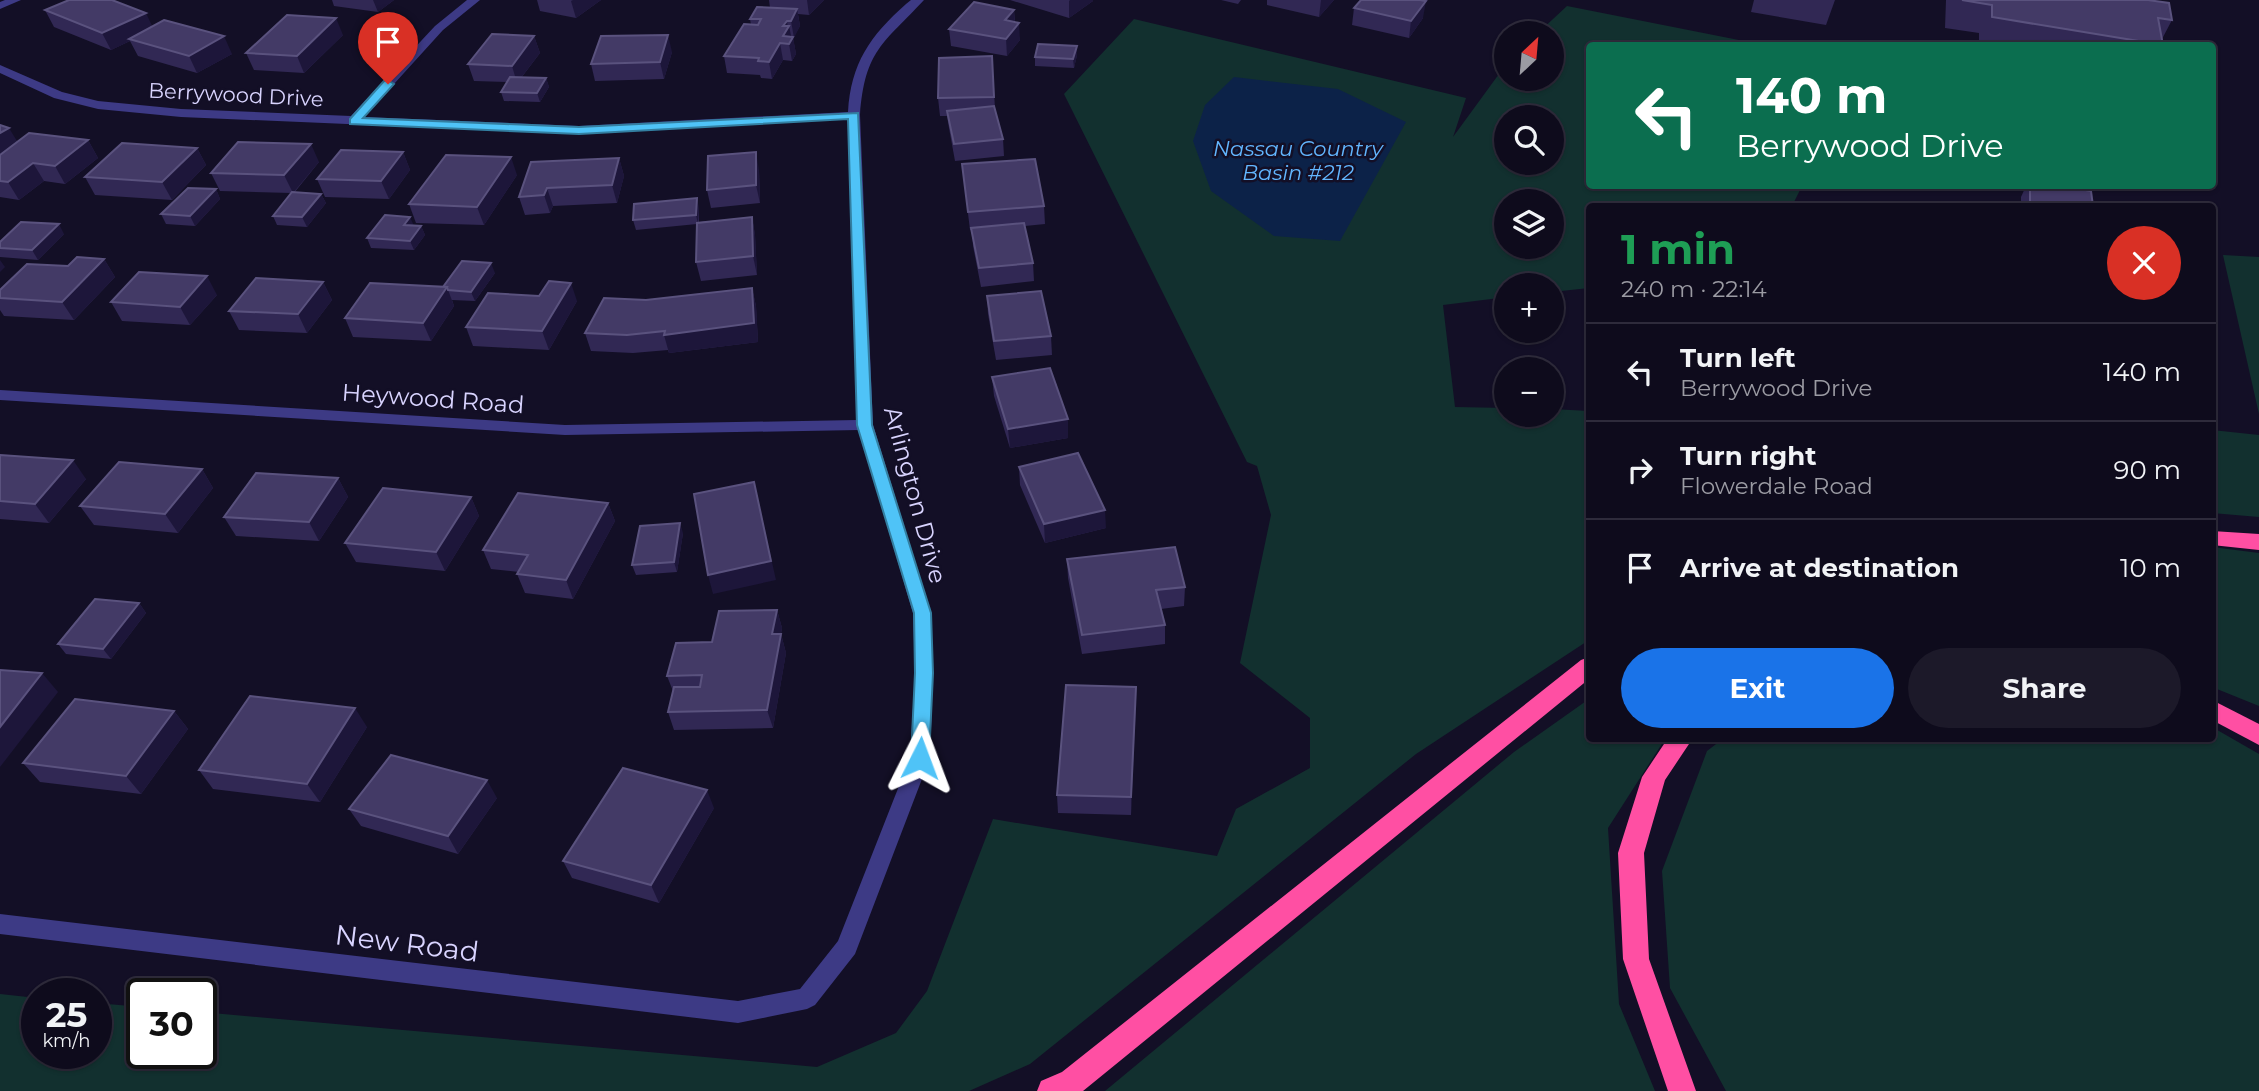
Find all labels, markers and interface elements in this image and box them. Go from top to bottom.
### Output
pin [358,12.0,418,84]
north arrow [1494,21,1564,91]
map controls [1494,21,1564,427]
icon: arrive [369,23,407,61]
text: 140 m [1736,66,1888,125]
icon: left [1621,70,1712,161]
street label: Berrywood Drive [148,77,324,112]
button: search [1494,105,1564,175]
text: Berrywood Drive [1736,126,2004,165]
water label: Nassau Country Basin #212 [1213,136,1385,185]
button: layers [1494,189,1564,259]
text: 1 min [1621,223,1735,275]
button: close [2107,226,2181,300]
button: + [1494,273,1564,343]
text: 240 m · 22:14 [1621,275,1767,303]
text: Turn left [1680,342,1796,374]
icon: left [1621,353,1659,391]
text: 140 m [2103,356,2181,388]
button: − [1494,357,1564,427]
text: Berrywood Drive [1680,374,1872,402]
street label: Heywood Road [341,378,525,419]
street label: Arlington Drive [878,403,953,586]
text: Turn right [1680,440,1816,472]
icon: right [1621,451,1659,489]
text: 90 m [2114,454,2181,486]
text: Flowerdale Road [1680,472,1873,500]
icon: arrive [1621,549,1659,587]
text: Arrive at destination [1680,552,1959,584]
text: 10 m [2120,552,2181,584]
button: Exit [1621,648,1894,728]
button: Share [1908,648,2181,728]
position arrow [883,721,957,795]
street label: New Road [333,917,481,969]
speed limit sign: 30 [126,978,217,1069]
text: 25 [46,993,87,1036]
text: km/h [42,1030,91,1052]

